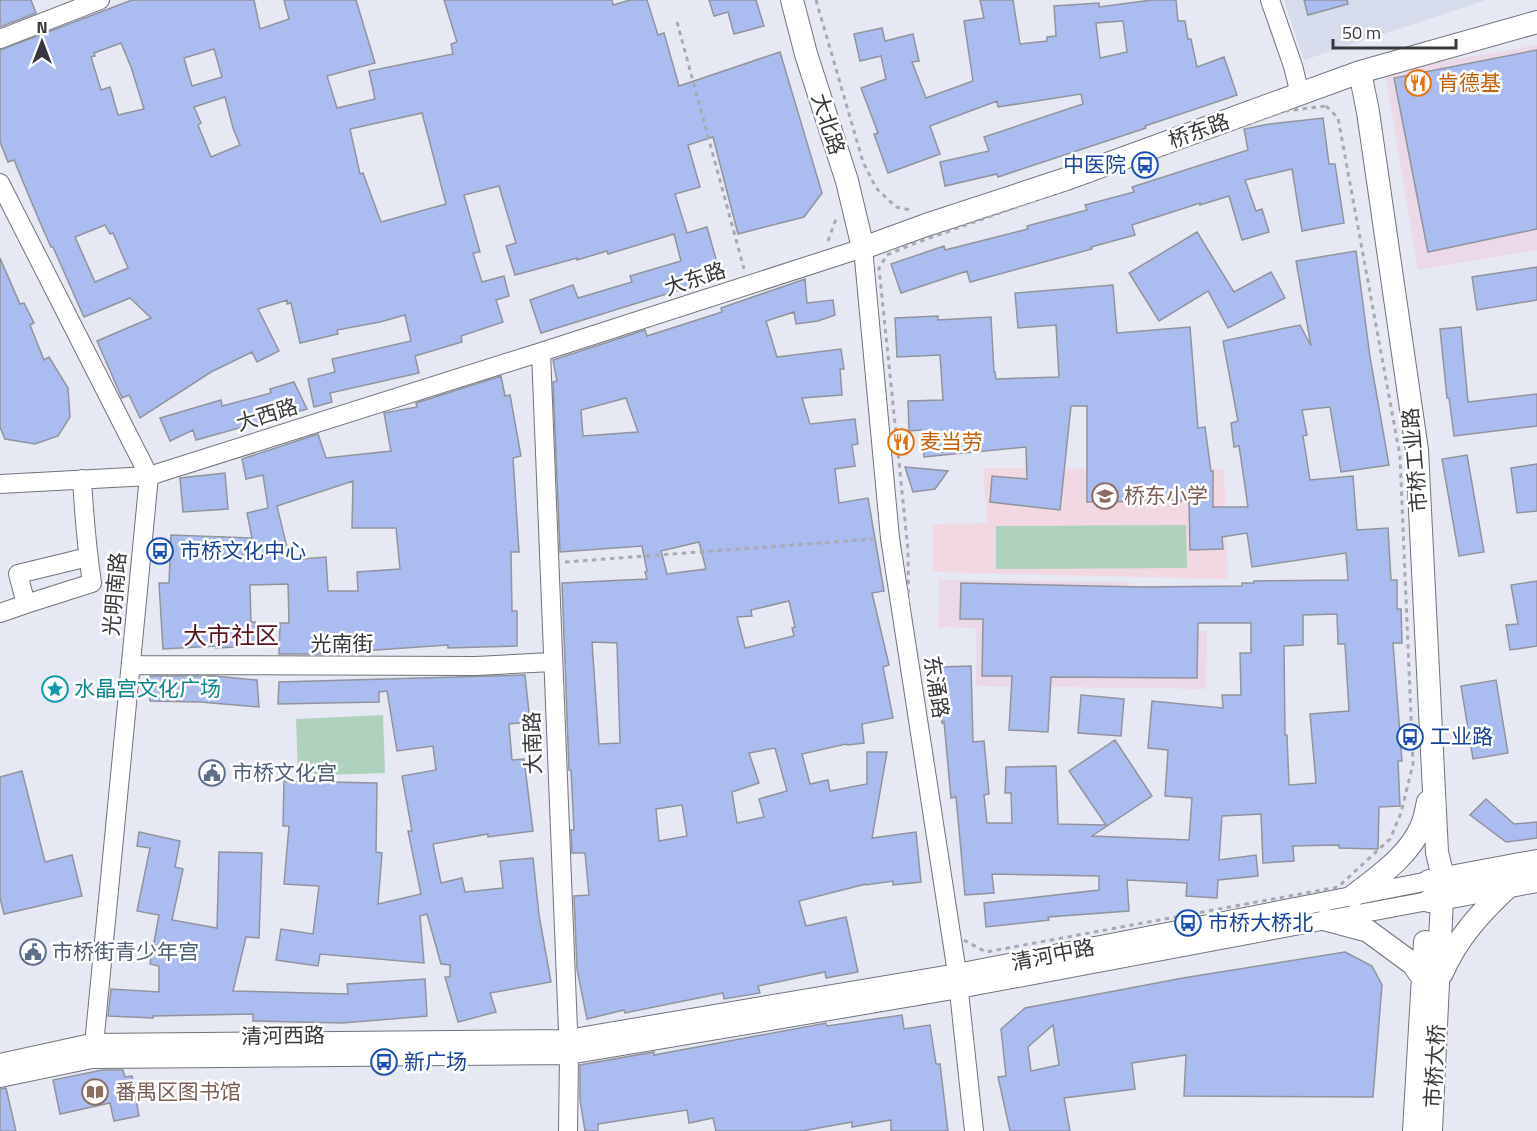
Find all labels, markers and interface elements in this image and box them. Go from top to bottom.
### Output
north arrow [12,12,72,72]
scale bar [1333,12,1456,50]
text: N [36,15,48,39]
text: 50 m [1342,19,1381,46]
place label: 肯德基 [1438,66,1501,98]
restaurant icon: 肯德基 [1403,68,1433,98]
street label: 大北路 [804,89,854,159]
street label: 桥东路 [1164,104,1234,156]
place label: 中医院 [1063,148,1126,180]
bus stop icon: 中医院 [1130,150,1160,180]
street label: 大东路 [660,253,730,303]
street label: 大西路 [232,390,302,439]
street label: 市桥工业路 [1393,406,1435,514]
place label: 麦当劳 [920,425,983,457]
restaurant icon: 麦当劳 [886,427,916,457]
place label: 桥东小学 [1124,479,1208,511]
school or university icon: 桥东小学 [1090,481,1120,511]
place label: 市桥文化中心 [180,534,306,566]
bus stop icon: 市桥文化中心 [145,536,175,566]
street label: 光明南路 [94,551,134,637]
district label: 大市社区 [183,617,279,653]
street label: 光南街 [311,627,374,659]
street label: 东涌路 [916,653,958,720]
place label: 水晶宫文化广场 [74,672,221,704]
place icon: 水晶宫文化广场 [40,674,70,704]
street label: 大南路 [515,711,549,775]
place label: 工业路 [1430,720,1493,752]
bus stop icon: 工业路 [1395,722,1425,752]
place label: 市桥文化宫 [232,756,337,788]
public building icon: 市桥文化宫 [197,758,227,788]
place label: 市桥大桥北 [1208,906,1313,938]
bus stop icon: 市桥大桥北 [1173,908,1203,938]
street label: 清河中路 [1009,930,1097,978]
place label: 市桥街青少年宫 [52,935,199,967]
public building icon: 市桥街青少年宫 [18,937,48,967]
street label: 清河西路 [241,1018,325,1052]
street label: 市桥大桥 [1416,1023,1452,1109]
place label: 新广场 [404,1045,467,1077]
bus stop icon: 新广场 [369,1047,399,1077]
place label: 番禺区图书馆 [115,1075,241,1107]
library icon: 番禺区图书馆 [80,1077,110,1107]

